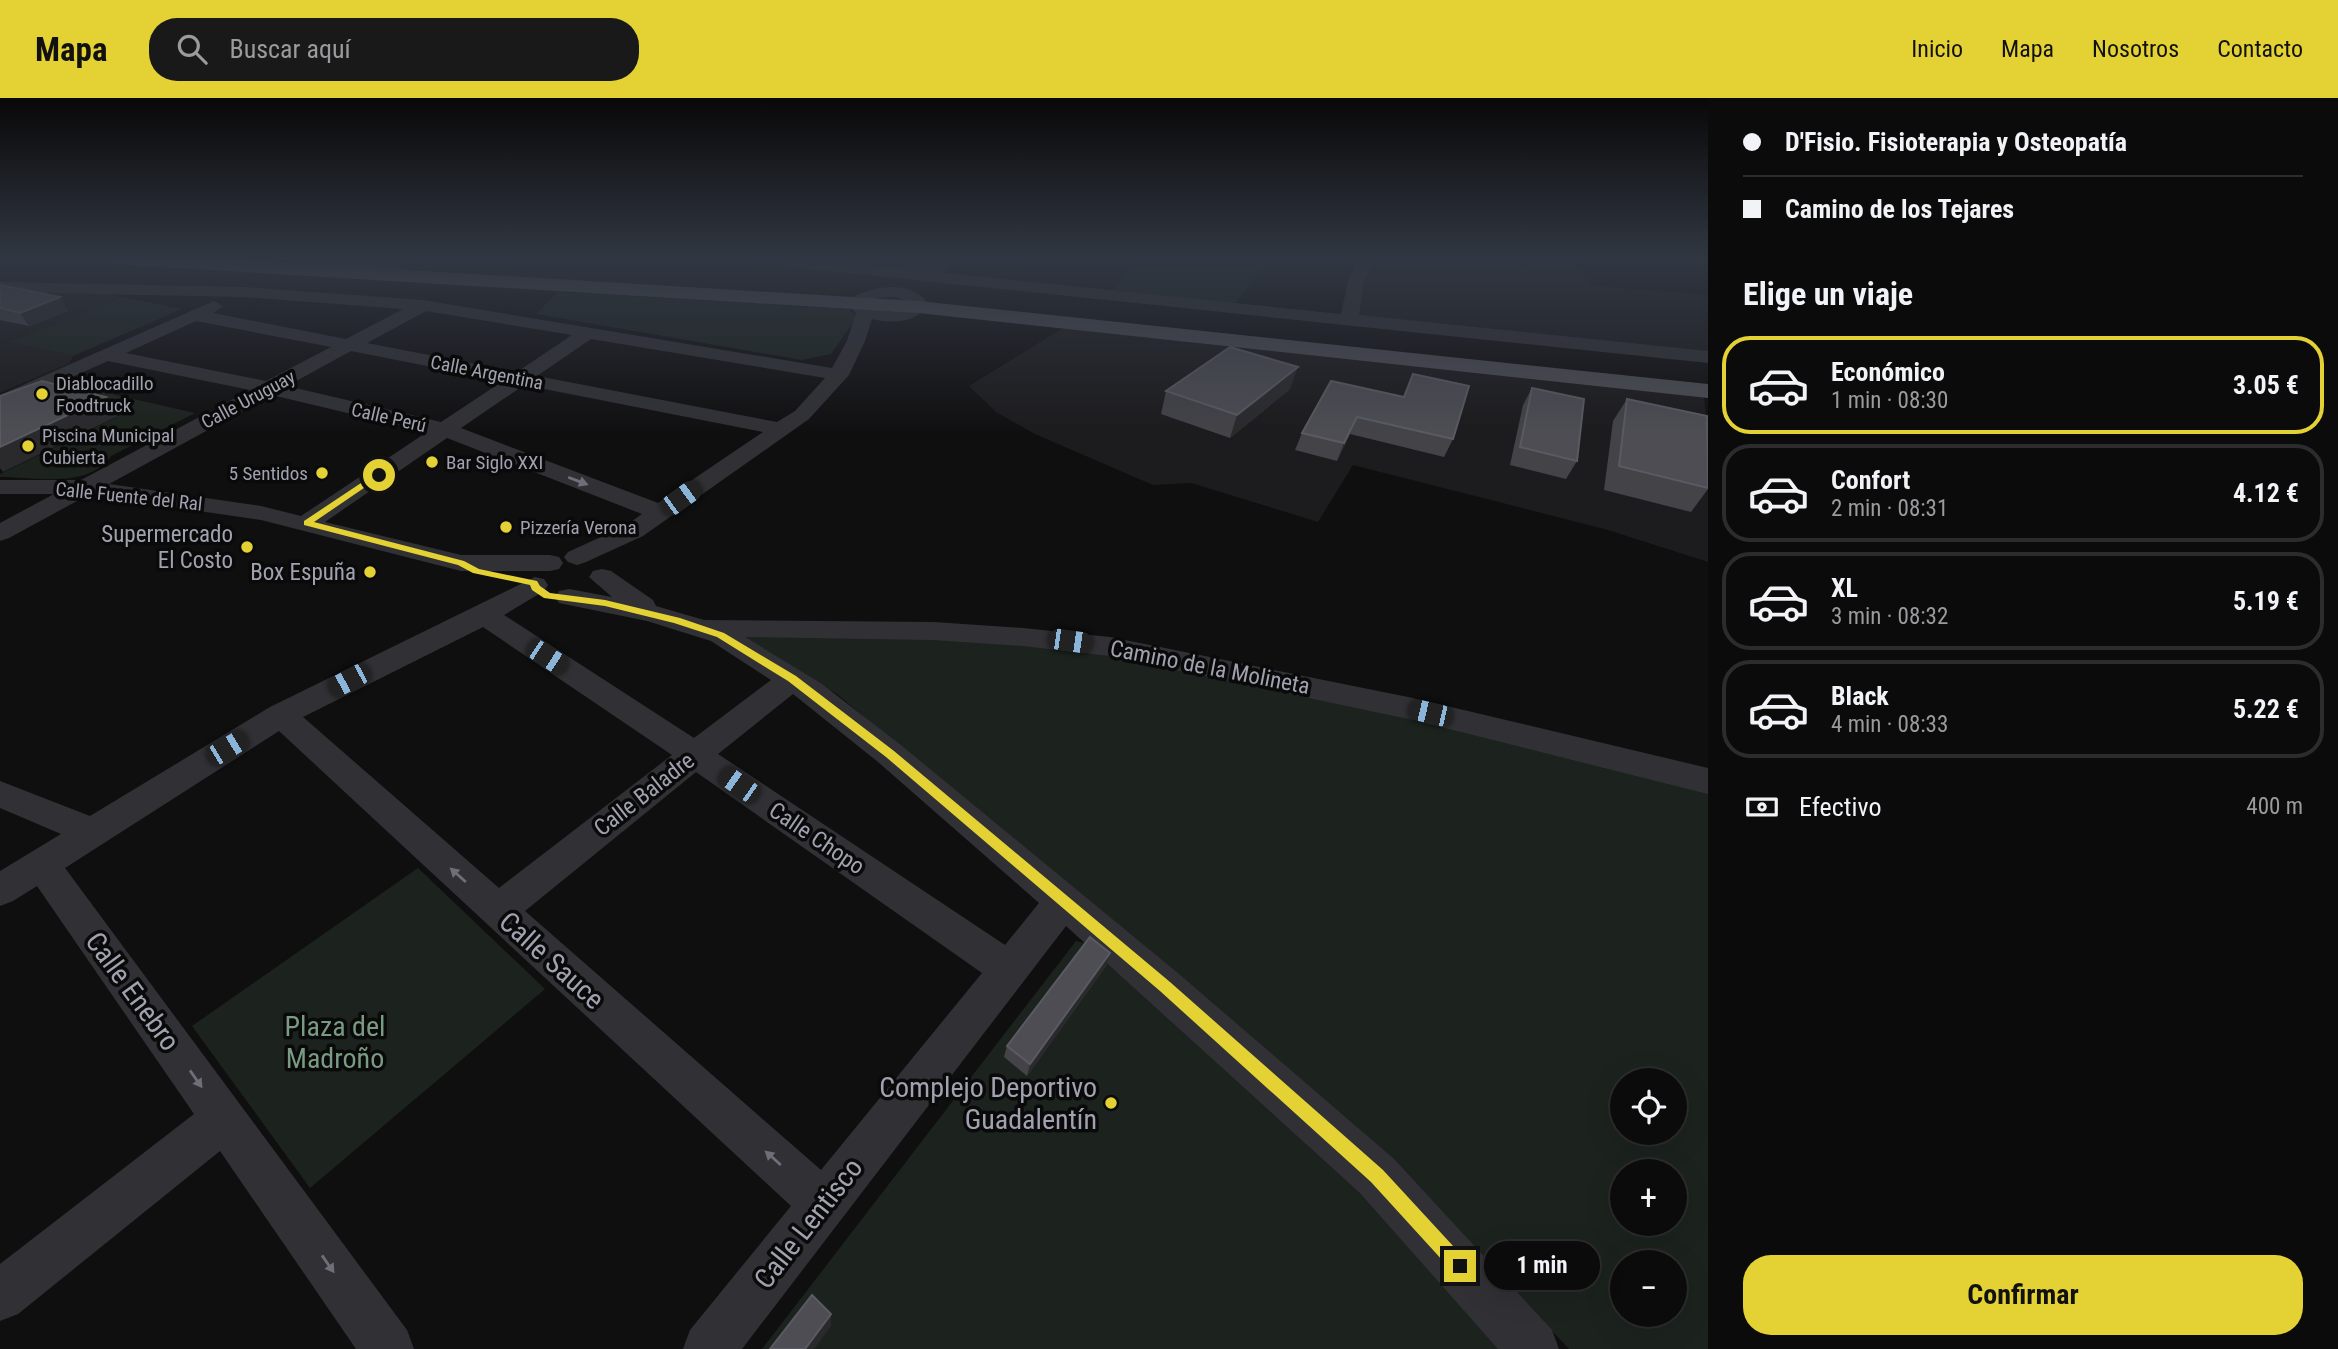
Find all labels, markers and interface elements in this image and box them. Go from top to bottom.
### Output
search box [149,18,639,81]
text: Mapa [35,30,107,69]
icon: search [173,30,211,68]
text: Buscar aquí [229,34,351,64]
text: Inicio [1911,35,1963,63]
text: Mapa [2001,35,2054,63]
text: Nosotros [2092,35,2179,63]
text: Contacto [2217,35,2303,63]
text: D'Fisio. Fisioterapia y Osteopatía [1785,127,2127,157]
text: Camino de los Tejares [1785,194,2014,224]
text: Elige un viaje [1743,275,1913,313]
street label: Calle Argentina [429,350,545,395]
icon: car [1747,354,1810,417]
text: Económico [1831,357,1945,387]
street label: Calle Uruguay [197,365,299,434]
text: 3.05 € [2233,370,2299,400]
place label: Diablocadillo Foodtruck [56,372,154,417]
marker: Diablocadillo Foodtruck [34,386,50,402]
text: 1 min · 08:30 [1831,387,1948,414]
street label: Calle Perú [349,398,429,437]
place label: Piscina Municipal Cubierta [42,424,174,469]
marker: Piscina Municipal Cubierta [20,438,36,454]
place label: Bar Siglo XXI [446,451,543,474]
marker: Bar Siglo XXI [424,454,440,470]
route start [363,459,395,491]
place label: 5 Sentidos [229,462,308,485]
icon: car [1747,462,1810,525]
marker: 5 Sentidos [314,465,330,481]
text: Confort [1831,465,1910,495]
one-way arrow [568,476,589,487]
street label: Calle Fuente del Ral [54,477,204,516]
car [658,477,705,519]
text: 4.12 € [2233,478,2299,508]
text: 2 min · 08:31 [1831,495,1948,522]
place label: Pizzería Verona [520,516,637,539]
marker: Pizzería Verona [498,519,514,535]
place label: Supermercado El Costo [101,521,233,574]
marker: Supermercado El Costo [239,539,255,555]
place label: Box Espuña [250,559,356,586]
marker: Box Espuña [362,564,378,580]
icon: car [1747,570,1810,633]
text: XL [1831,573,1858,603]
text: 5.19 € [2233,586,2299,616]
text: 3 min · 08:32 [1831,603,1948,630]
car [1048,628,1093,654]
street label: Camino de la Molineta [1108,635,1312,700]
car [524,637,571,677]
car [326,661,373,699]
icon: car [1747,678,1810,741]
text: Black [1831,681,1889,711]
text: 5.22 € [2233,694,2299,724]
car [1408,698,1453,728]
text: 4 min · 08:33 [1831,711,1948,738]
car [204,728,251,768]
street label: Calle Baladre [589,747,700,842]
car [716,764,763,806]
icon: cash [1743,788,1781,826]
text: Efectivo [1799,792,1881,822]
text: 400 m [2246,793,2303,820]
street label: Calle Chopo [764,797,870,880]
one-way arrow [449,867,467,883]
street label: Calle Sauce [493,905,611,1016]
street label: Calle Enebro [79,926,187,1057]
park label: Plaza del Madroño [285,1010,385,1075]
map controls [1610,1068,1687,1327]
button: locate [1610,1068,1687,1145]
one-way arrow [188,1070,202,1088]
place label: Complejo Deportivo Guadalentín [879,1071,1097,1136]
marker: Complejo Deportivo Guadalentín [1103,1095,1119,1111]
one-way arrow [764,1150,782,1166]
street label: Calle Lentisco [747,1152,869,1295]
button: + [1610,1159,1687,1236]
callout: 1 min [1484,1242,1600,1290]
route end [1444,1250,1476,1282]
button: − [1610,1250,1687,1327]
text: 1 min [1516,1252,1568,1279]
one-way arrow [321,1255,335,1273]
button: Confirmar [1743,1255,2303,1335]

